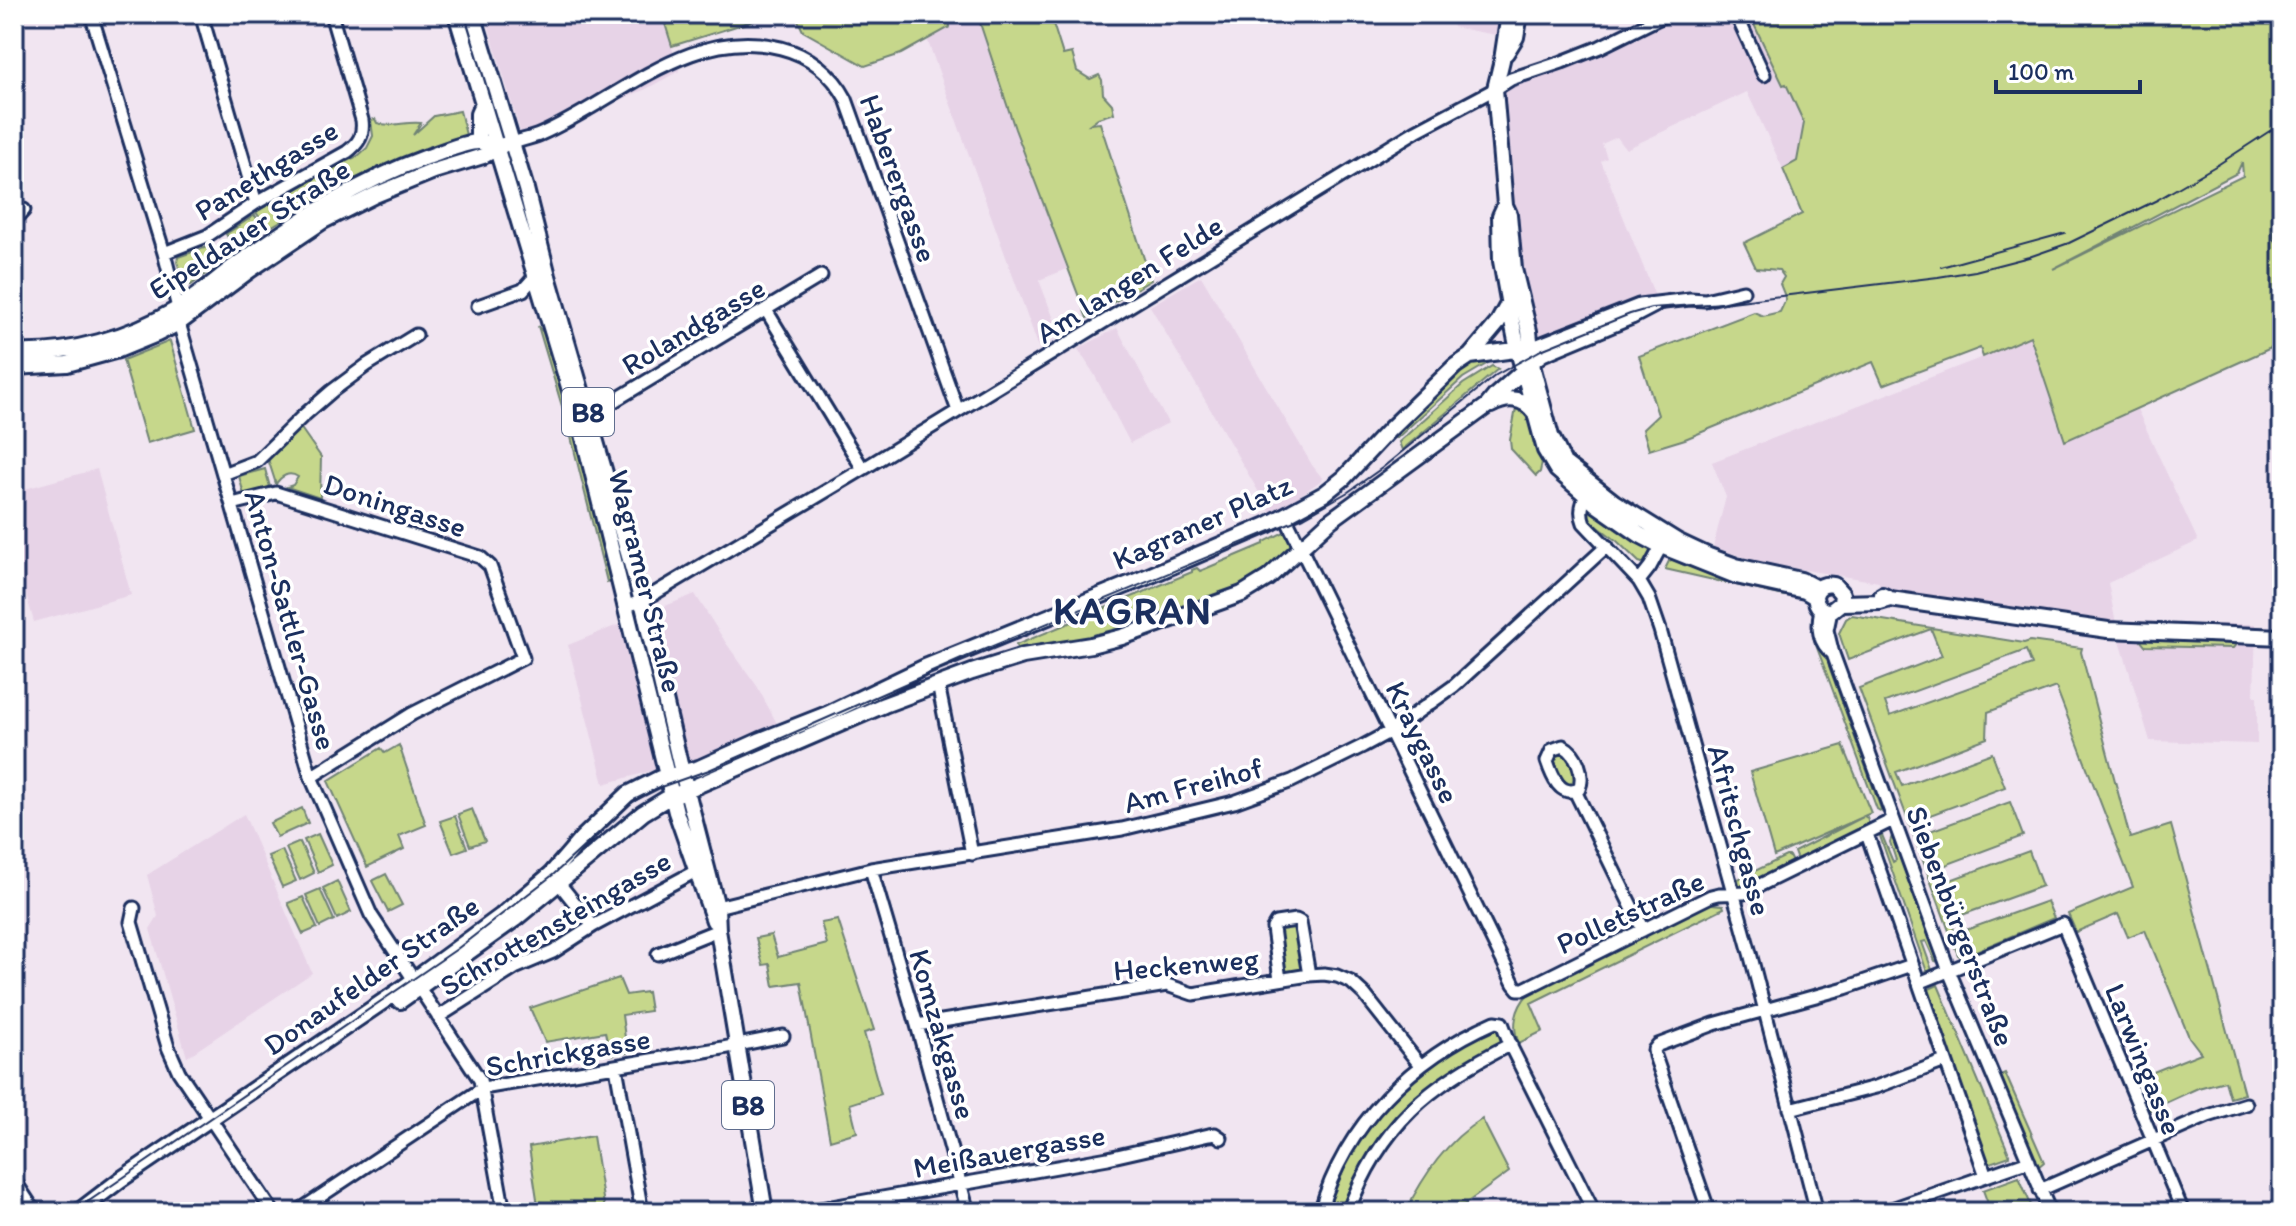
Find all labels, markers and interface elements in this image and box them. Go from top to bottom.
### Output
scale bar [1996,44,2140,94]
text: 100 m [2008,57,2074,86]
street label: Haberergasse [852,89,946,267]
street label: Panethgasse [187,111,345,229]
street label: Eipeldauer Straße [141,150,357,308]
street label: Am langen Felde [1029,207,1229,351]
street label: Rolandgasse [614,269,772,383]
road number: B8 [562,388,614,436]
street label: Doningasse [319,465,471,545]
street label: Wagramer Straße [600,466,692,696]
street label: Kagraner Platz [1106,466,1298,578]
street label: Anton-Sattler-Gasse [236,486,346,754]
district label: KAGRAN [1053,588,1213,634]
street label: Kraygasse [1377,675,1469,809]
street label: Afritschgasse [1699,741,1781,919]
street label: Am Freihof [1119,749,1267,821]
street label: Siebenbürgerstraße [1898,801,2024,1051]
street label: Schrottensteingasse [433,842,677,1004]
street label: Polletstraße [1550,862,1710,962]
street label: Donaufelder Straße [256,887,486,1063]
street label: Heckenweg [1112,939,1261,989]
street label: Komzakgasse [901,944,985,1124]
street label: Larwingasse [2097,978,2191,1140]
street label: Schrickgasse [483,1019,653,1085]
road number: B8 [722,1081,774,1129]
street label: Meißauergasse [910,1116,1108,1186]

